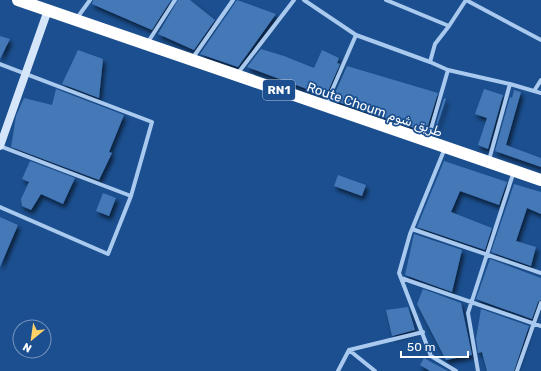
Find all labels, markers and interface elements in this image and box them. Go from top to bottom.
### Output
street label: Route Choum طريق شوم [305,79,445,141]
road number: RN1 [263,80,295,100]
north arrow [12,319,52,359]
scale bar [401,333,468,359]
text: N [21,340,34,355]
text: 50 m [407,340,435,354]

